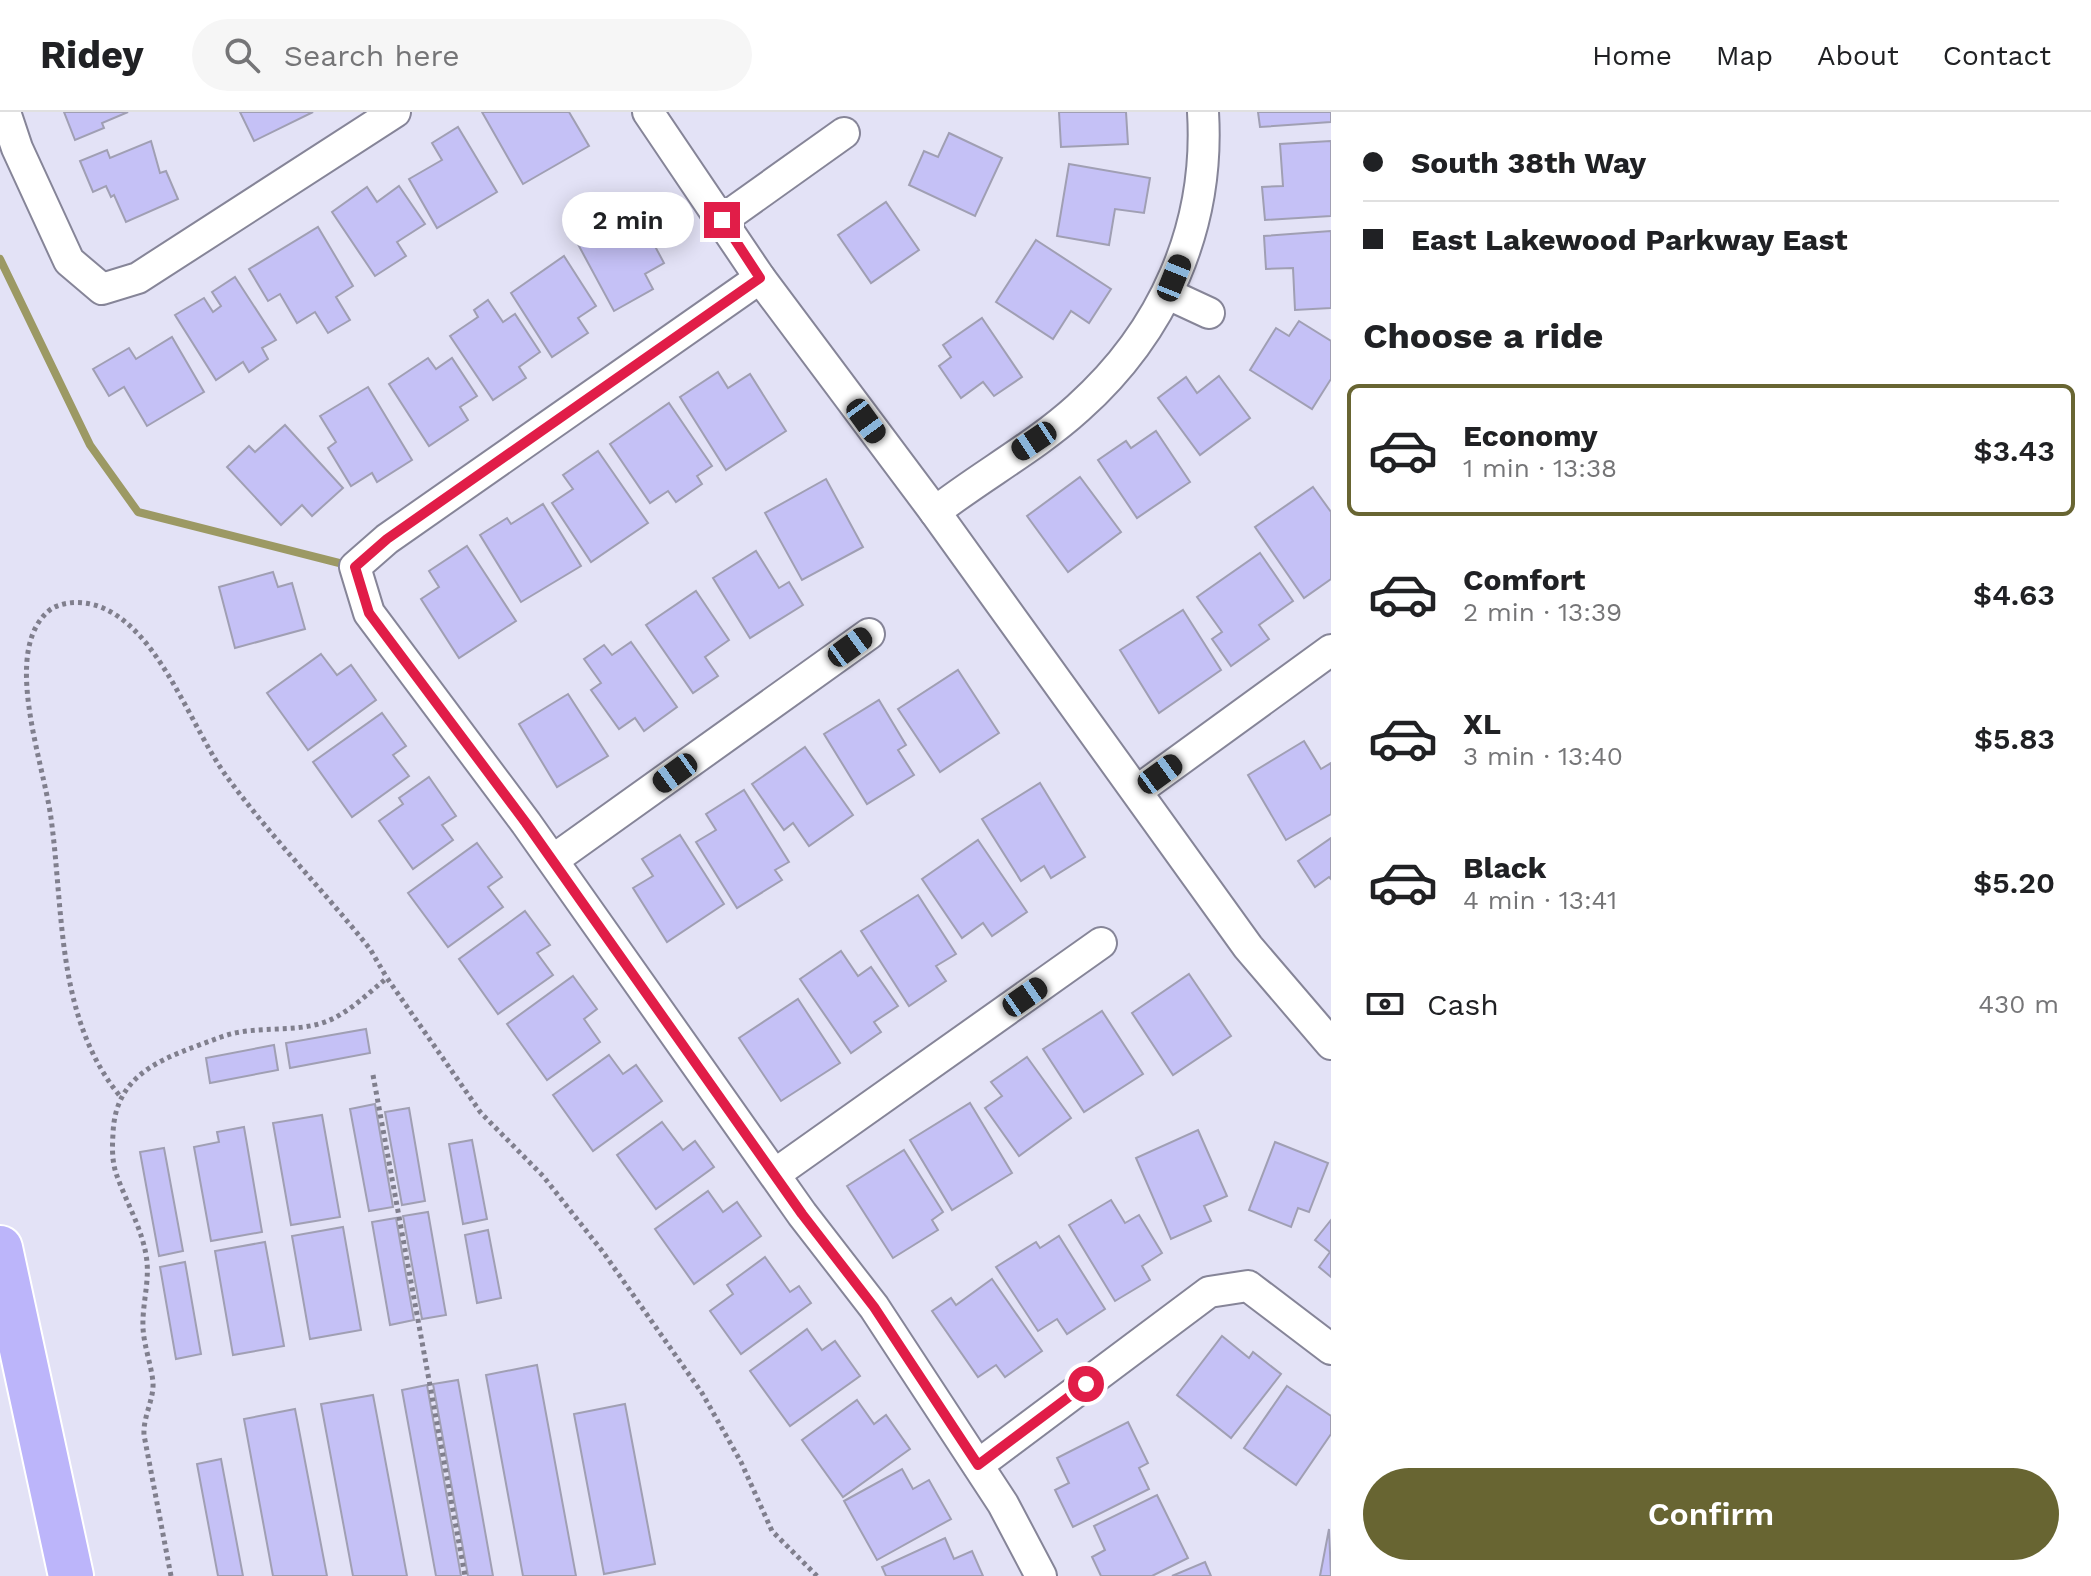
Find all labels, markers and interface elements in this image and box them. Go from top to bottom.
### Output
search box [192,19,752,91]
text: Ridey [40,33,144,77]
icon: search [220,33,264,77]
text: Search here [284,38,460,73]
text: Home [1592,39,1672,72]
text: Map [1716,39,1773,72]
text: About [1817,39,1899,72]
text: Contact [1943,39,2051,72]
text: South 38th Way [1411,145,1646,180]
callout: 2 min [562,192,694,248]
route end [704,202,740,238]
text: 2 min [592,205,664,235]
text: East Lakewood Parkway East [1411,222,1848,257]
car [1154,251,1194,305]
text: Choose a ride [1363,315,1603,357]
car [842,395,890,447]
icon: car [1367,414,1439,486]
car [1007,418,1061,464]
text: Economy [1463,418,1598,453]
text: $3.43 [1973,433,2055,468]
text: 1 min · 13:38 [1463,453,1617,483]
icon: car [1367,558,1439,630]
text: Comfort [1463,562,1585,597]
text: $4.63 [1973,577,2055,612]
text: 2 min · 13:39 [1463,597,1622,627]
car [824,623,876,671]
icon: car [1367,702,1439,774]
text: XL [1463,706,1501,741]
text: $5.83 [1974,721,2055,756]
text: 3 min · 13:40 [1463,741,1623,771]
car [649,749,701,797]
car [1134,750,1186,798]
icon: car [1367,846,1439,918]
text: Black [1463,850,1547,885]
text: $5.20 [1973,865,2055,900]
text: 4 min · 13:41 [1463,885,1617,915]
car [998,973,1052,1021]
icon: cash [1363,982,1407,1026]
text: Cash [1427,987,1499,1022]
text: 430 m [1978,989,2059,1019]
route start [1068,1366,1104,1402]
button: Confirm [1363,1468,2059,1560]

